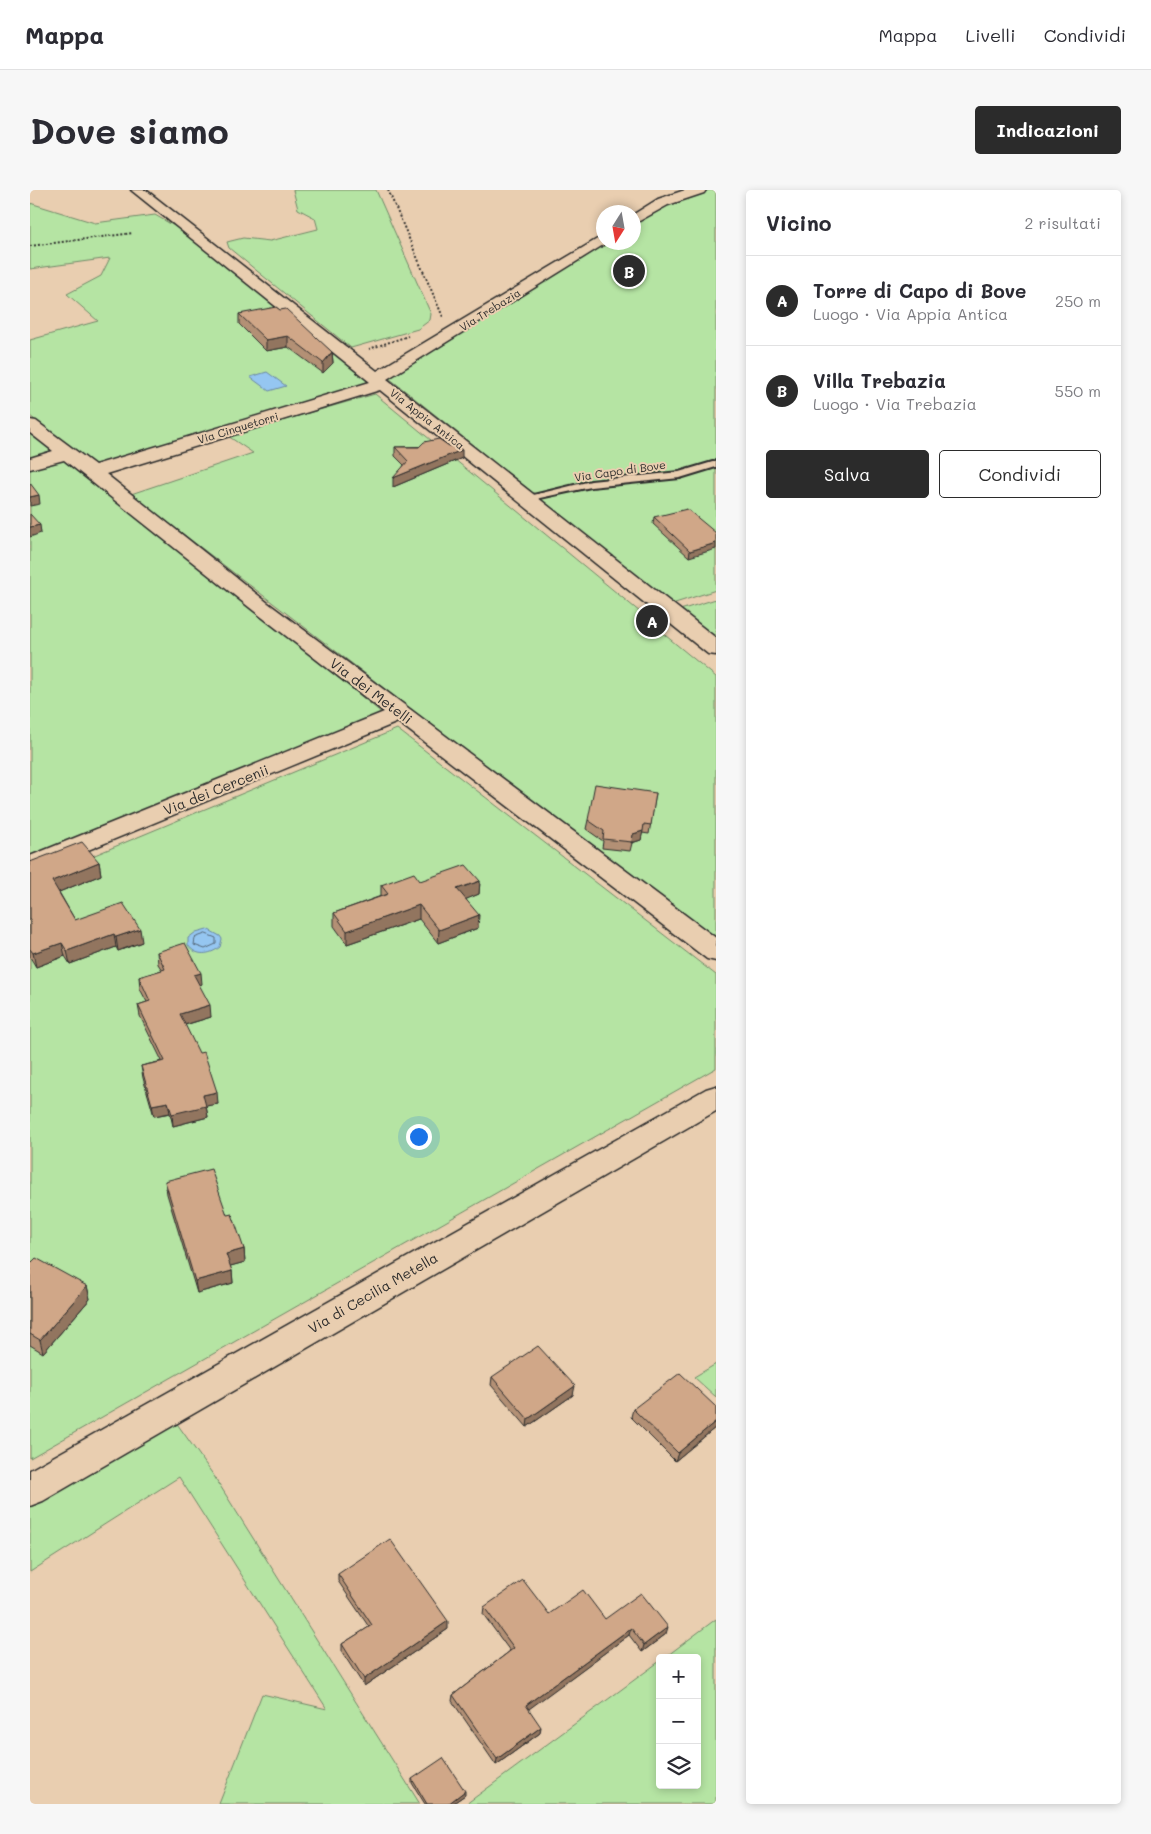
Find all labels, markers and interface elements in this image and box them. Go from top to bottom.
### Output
text: Mappa [25,19,104,50]
text: Mappa [878,23,937,47]
text: Livelli [965,23,1016,47]
text: Condividi [1044,23,1126,47]
button: Indicazioni [975,106,1121,154]
text: Dove siamo [30,107,229,153]
north arrow [596,205,641,250]
text: Vicino [766,209,831,236]
text: 2 risultati [1025,212,1101,233]
pin: B [613,252,645,290]
text: Torre di Capo di Bove [813,278,1026,303]
street label: Via Trebazia [456,285,523,334]
text: A [776,290,788,311]
text: 250 m [1055,290,1101,311]
text: Luogo · Via Appia Antica [813,303,1008,324]
text: Villa Trebazia [813,368,946,393]
text: B [777,380,787,401]
text: 550 m [1055,380,1101,401]
street label: Via Appia Antica [387,385,468,453]
text: Luogo · Via Trebazia [813,393,977,414]
street label: Via Cinquetorri [196,408,280,447]
button: Salva [766,450,929,498]
button: Condividi [939,450,1101,498]
street label: Via Capo di Bove [573,457,667,484]
pin: A [636,602,668,640]
street label: Via dei Metelli [326,653,416,728]
street label: Via dei Cercenii [160,760,271,819]
your location [406,1124,432,1150]
street label: Via di Cecilia Metella [304,1248,441,1337]
map controls [656,1654,701,1789]
button: + [656,1654,701,1699]
button: − [656,1699,701,1744]
button: layers [656,1744,701,1789]

